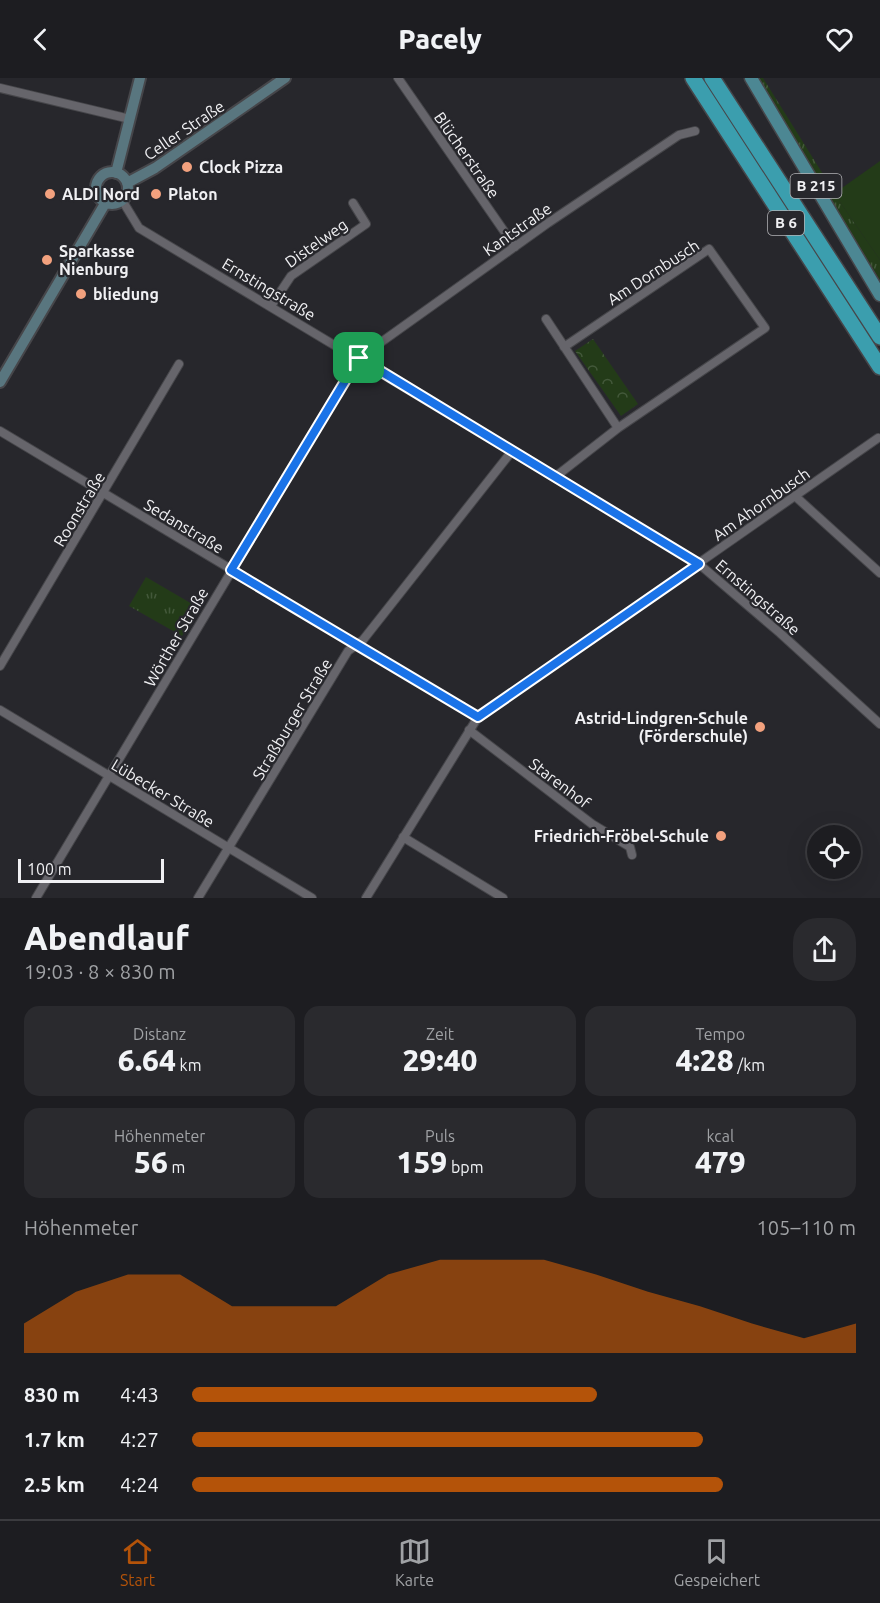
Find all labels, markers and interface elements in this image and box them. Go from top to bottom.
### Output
icon: back [24,23,57,56]
icon: heart [823,23,856,56]
text: Pacely [398,24,482,54]
street label: Celler Straße [140,97,228,163]
street label: Blücherstraße [431,108,503,202]
place label: Clock Pizza [199,158,283,176]
marker: Clock Pizza [180,160,194,174]
road number: B 215 [790,174,842,198]
place label: ALDI Nord [62,185,140,203]
place label: Platon [168,185,218,203]
marker: ALDI Nord [43,187,57,201]
marker: Platon [149,187,163,201]
street label: Kantstraße [479,199,555,259]
road number: B 6 [768,211,804,235]
street label: Distelweg [281,215,351,271]
street label: Am Dornbusch [604,236,702,308]
place label: Sparkasse Nienburg [59,242,135,278]
marker: Sparkasse Nienburg [40,253,54,267]
street label: Ernstingstraße [219,254,319,324]
place label: bliedung [93,285,159,303]
marker: bliedung [74,287,88,301]
pin [333,332,384,383]
icon: arrive [342,341,375,374]
street label: Am Ahornbusch [709,464,813,544]
street label: Roonstraße [50,468,108,550]
street label: Sedanstraße [141,495,227,557]
street label: Ernstingstraße [712,556,804,638]
street label: Wörther Straße [140,584,212,690]
street label: Straßburger Straße [249,655,335,783]
place label: Astrid-Lindgren-Schule (Förderschule) [575,709,748,746]
marker: Astrid-Lindgren-Schule (Förderschule) [753,720,767,734]
street label: Starenhof [526,754,595,812]
street label: Lübecker Straße [108,755,218,831]
map controls [807,825,861,879]
button: locate [807,825,861,879]
place label: Friedrich-Fröbel-Schule [534,827,709,845]
marker: Friedrich-Fröbel-Schule [714,829,728,843]
scale bar [18,856,164,884]
text: 100 m [27,860,72,878]
button: share [793,918,856,981]
text: Abendlauf [24,919,189,956]
text: 19:03 · 8 × 830 m [24,960,176,983]
text: Distanz [133,1025,186,1043]
text: Zeit [426,1025,454,1043]
text: Tempo [696,1025,745,1043]
text: 6.64 [118,1043,176,1077]
text: 29:40 [402,1043,478,1077]
text: 4:28 [676,1043,734,1077]
text: km [176,1056,202,1074]
text: /km [734,1056,765,1074]
text: Höhenmeter [114,1127,205,1145]
text: Puls [425,1127,455,1145]
text: kcal [707,1127,734,1145]
text: 56 [134,1145,168,1179]
text: 159 [397,1145,447,1179]
text: 479 [695,1145,746,1179]
text: m [168,1158,185,1176]
text: bpm [447,1158,483,1176]
text: Höhenmeter [24,1216,138,1239]
text: 105–110 m [757,1216,856,1239]
text: 830 m [24,1383,80,1406]
text: 4:43 [120,1383,159,1406]
text: 1.7 km [24,1428,85,1451]
text: 4:27 [120,1428,159,1451]
text: 2.5 km [24,1473,85,1496]
text: 4:24 [120,1473,159,1496]
tab: Start [120,1535,155,1589]
tab: Karte [395,1535,434,1589]
tab: Gespeichert [674,1535,760,1589]

